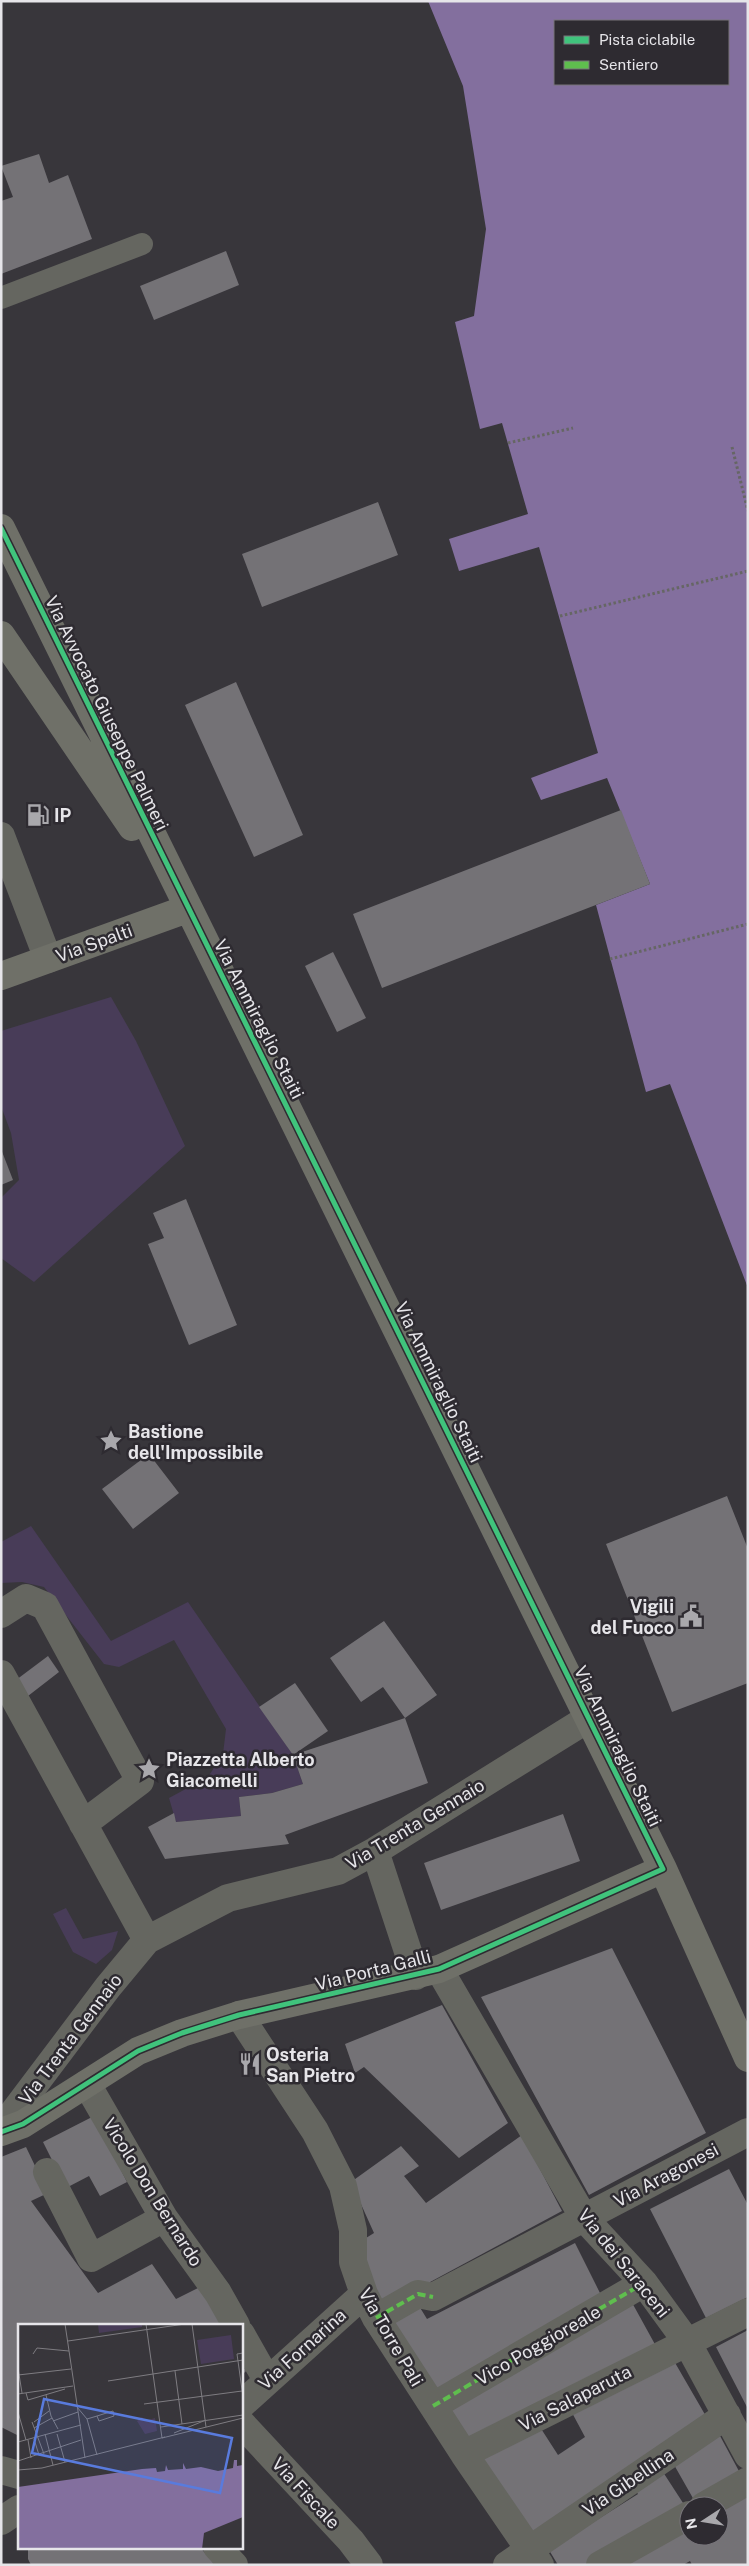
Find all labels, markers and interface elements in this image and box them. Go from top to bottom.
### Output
legend [554,20,729,85]
text: Pista ciclabile [599,31,695,48]
text: Sentiero [599,56,658,73]
street label: Via Avvocato Giuseppe Palmeri [41,592,173,834]
fuel station icon: IP [25,802,51,828]
place label: IP [54,805,72,826]
street label: Via Spalti [53,919,135,967]
street label: Via Ammiraglio Staiti [210,936,308,1102]
street label: Via Ammiraglio Staiti [391,1298,487,1466]
place label: Bastione dell'Impossibile [128,1421,263,1463]
place icon: Bastione dell'Impossibile [98,1428,124,1454]
place label: Vigili del Fuoco [591,1596,674,1638]
public building icon: Vigili del Fuoco [678,1603,704,1629]
street label: Via Ammiraglio Staiti [570,1662,666,1830]
place label: Piazzetta Alberto Giacomelli [166,1749,315,1791]
place icon: Piazzetta Alberto Giacomelli [136,1756,162,1782]
street label: Via Trenta Gennaio [342,1774,488,1874]
street label: Via Porta Galli [313,1945,433,1995]
street label: Via Trenta Gennaio [14,1970,126,2108]
place label: Osteria San Pietro [266,2044,355,2086]
restaurant icon: Osteria San Pietro [237,2051,263,2077]
street label: Vicolo Don Bernardo [99,2114,207,2270]
street label: Via Aragonesi [610,2139,722,2211]
street label: Via dei Saraceni [574,2204,674,2322]
street label: Via Torre Pali [354,2284,428,2390]
street label: Vico Poggioreale [472,2301,604,2389]
street label: Via Fornarina [254,2304,350,2394]
inset map [18,2324,242,2548]
street label: Via Salaparuta [515,2361,635,2435]
street label: Via Gibellina [579,2444,677,2520]
street label: Via Fiscale [268,2453,344,2533]
north arrow [679,2496,729,2546]
text: N [682,2517,700,2531]

